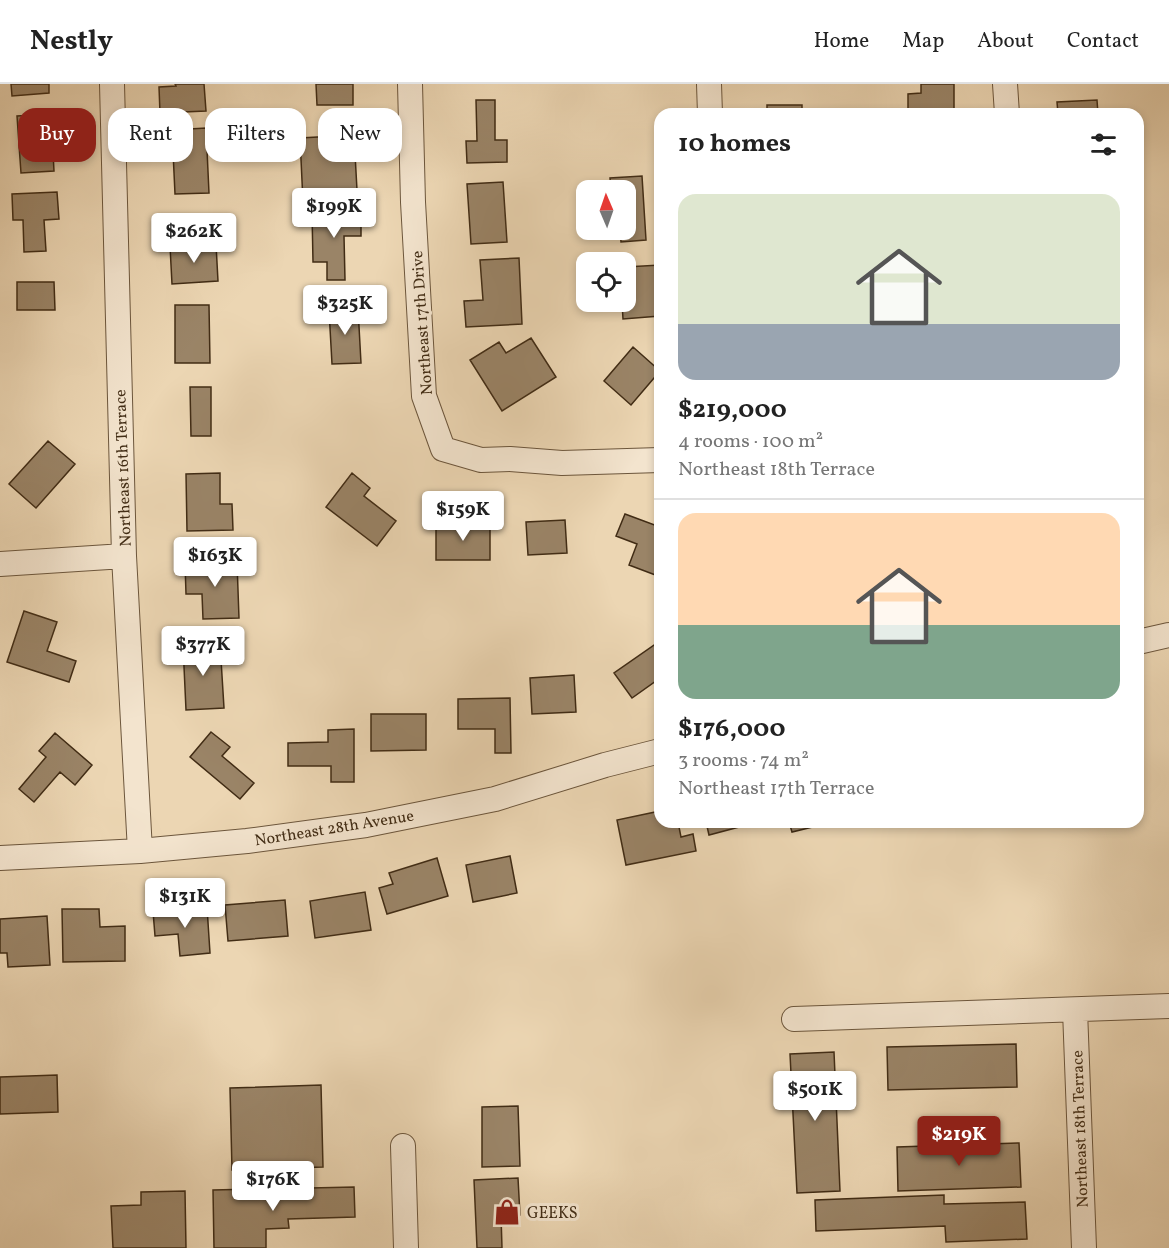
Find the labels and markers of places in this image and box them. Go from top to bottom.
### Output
pin: $199K [292,188,376,239]
pin: $262K [152,213,236,264]
pin: $325K [303,285,387,336]
pin: $159K [421,491,505,542]
pin: $163K [173,537,257,588]
pin: $377K [161,626,245,677]
pin: $131K [143,878,227,929]
pin: $501K [773,1071,857,1122]
pin: $219K [917,1116,1001,1167]
pin: $176K [231,1161,315,1212]
shop icon: GEEKS [492,1197,522,1227]
place label: GEEKS [527,1203,578,1225]

